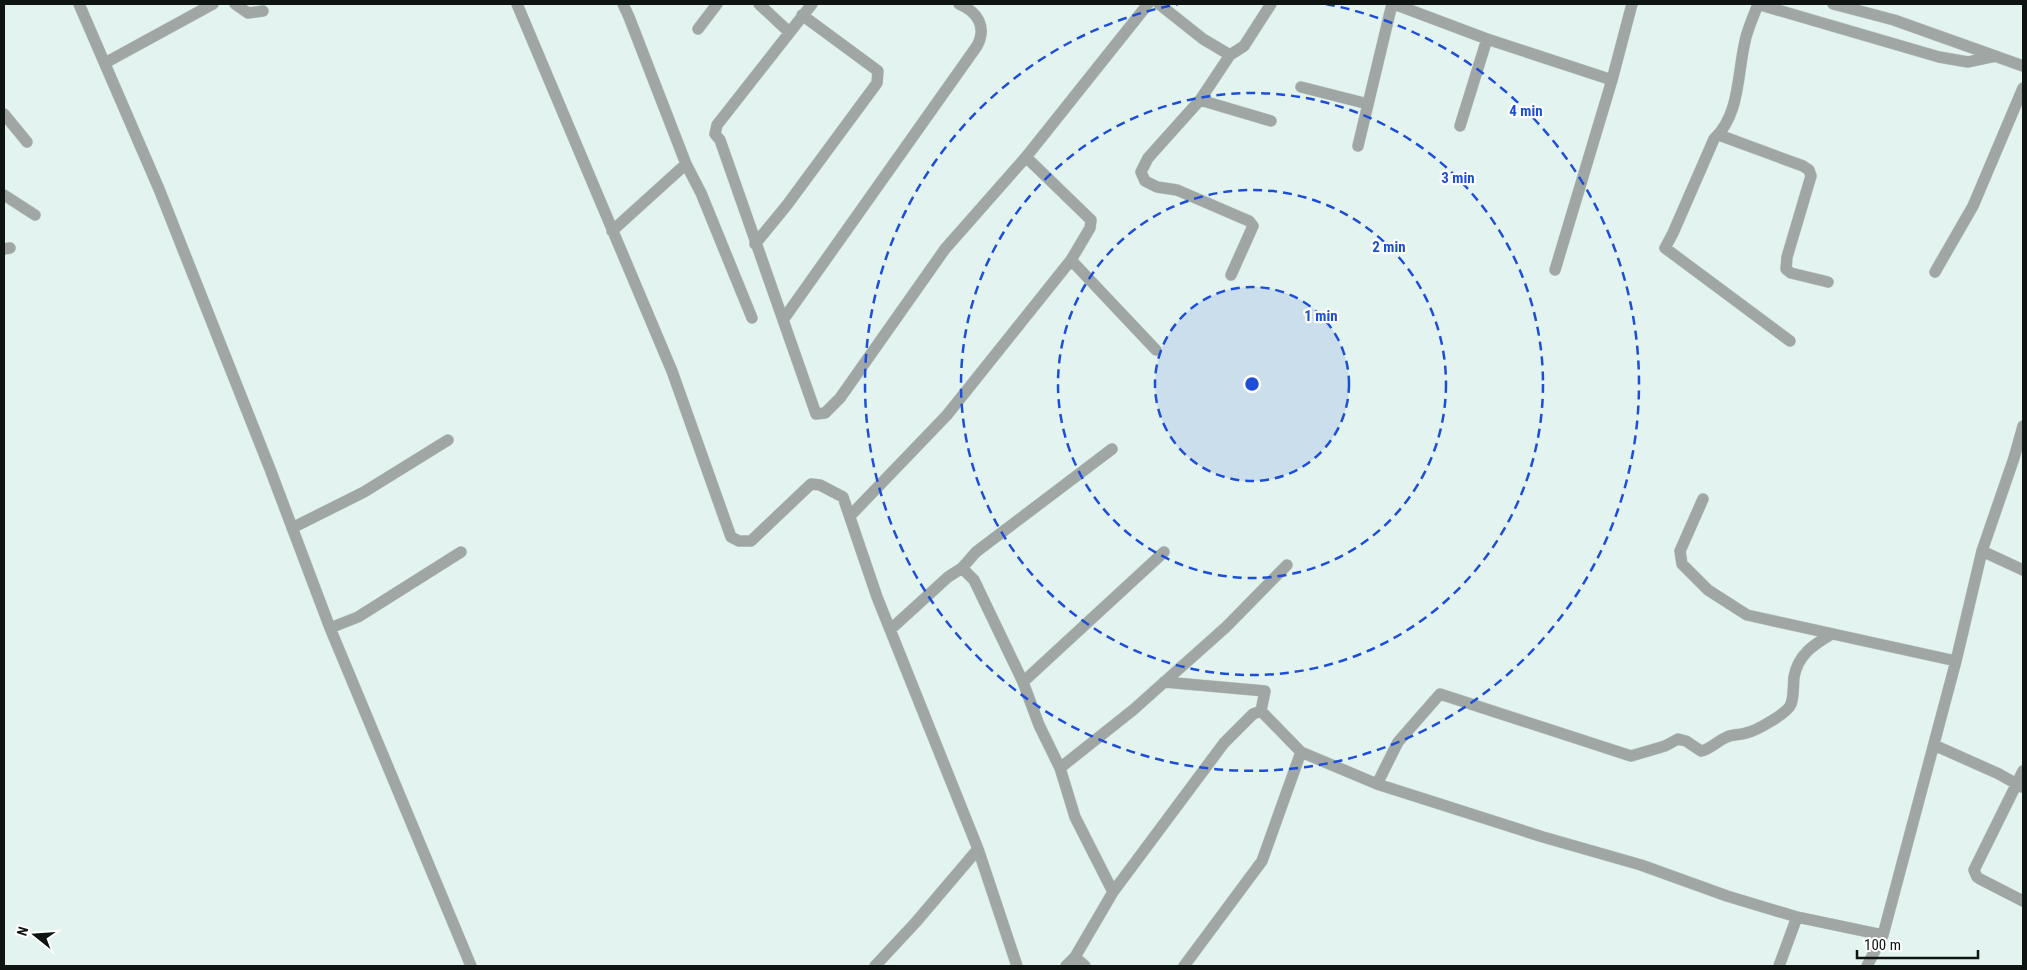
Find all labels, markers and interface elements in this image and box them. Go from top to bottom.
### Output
text: 4 min [1509,102,1543,120]
text: 3 min [1441,169,1475,187]
text: 2 min [1372,238,1406,256]
text: 1 min [1304,307,1338,325]
centre of rings [1243,375,1261,393]
north arrow [10,910,60,960]
text: N [14,925,31,938]
scale bar [1857,928,1978,960]
text: 100 m [1864,936,1901,954]

